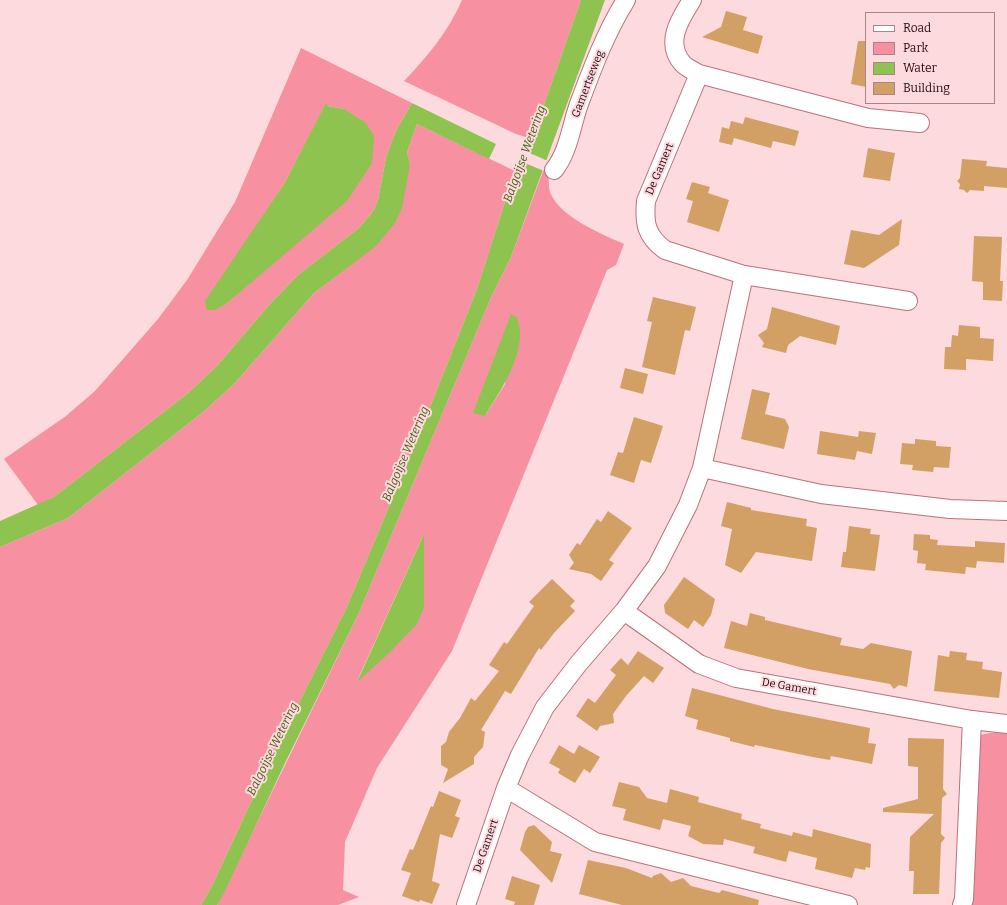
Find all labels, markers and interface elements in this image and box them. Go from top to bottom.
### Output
legend [865,12,995,104]
text: Road [903,21,931,35]
text: Park [903,41,928,55]
street label: Gamertseweg [569,48,607,120]
text: Water [903,61,937,75]
text: Building [903,81,950,95]
water label: Balgoijse Wetering [501,104,549,204]
street label: De Gamert [643,141,677,197]
water label: Balgoijse Wetering [379,404,433,504]
street label: De Gamert [761,676,817,698]
water label: Balgoijse Wetering [244,700,302,798]
street label: De Gamert [471,818,501,874]

